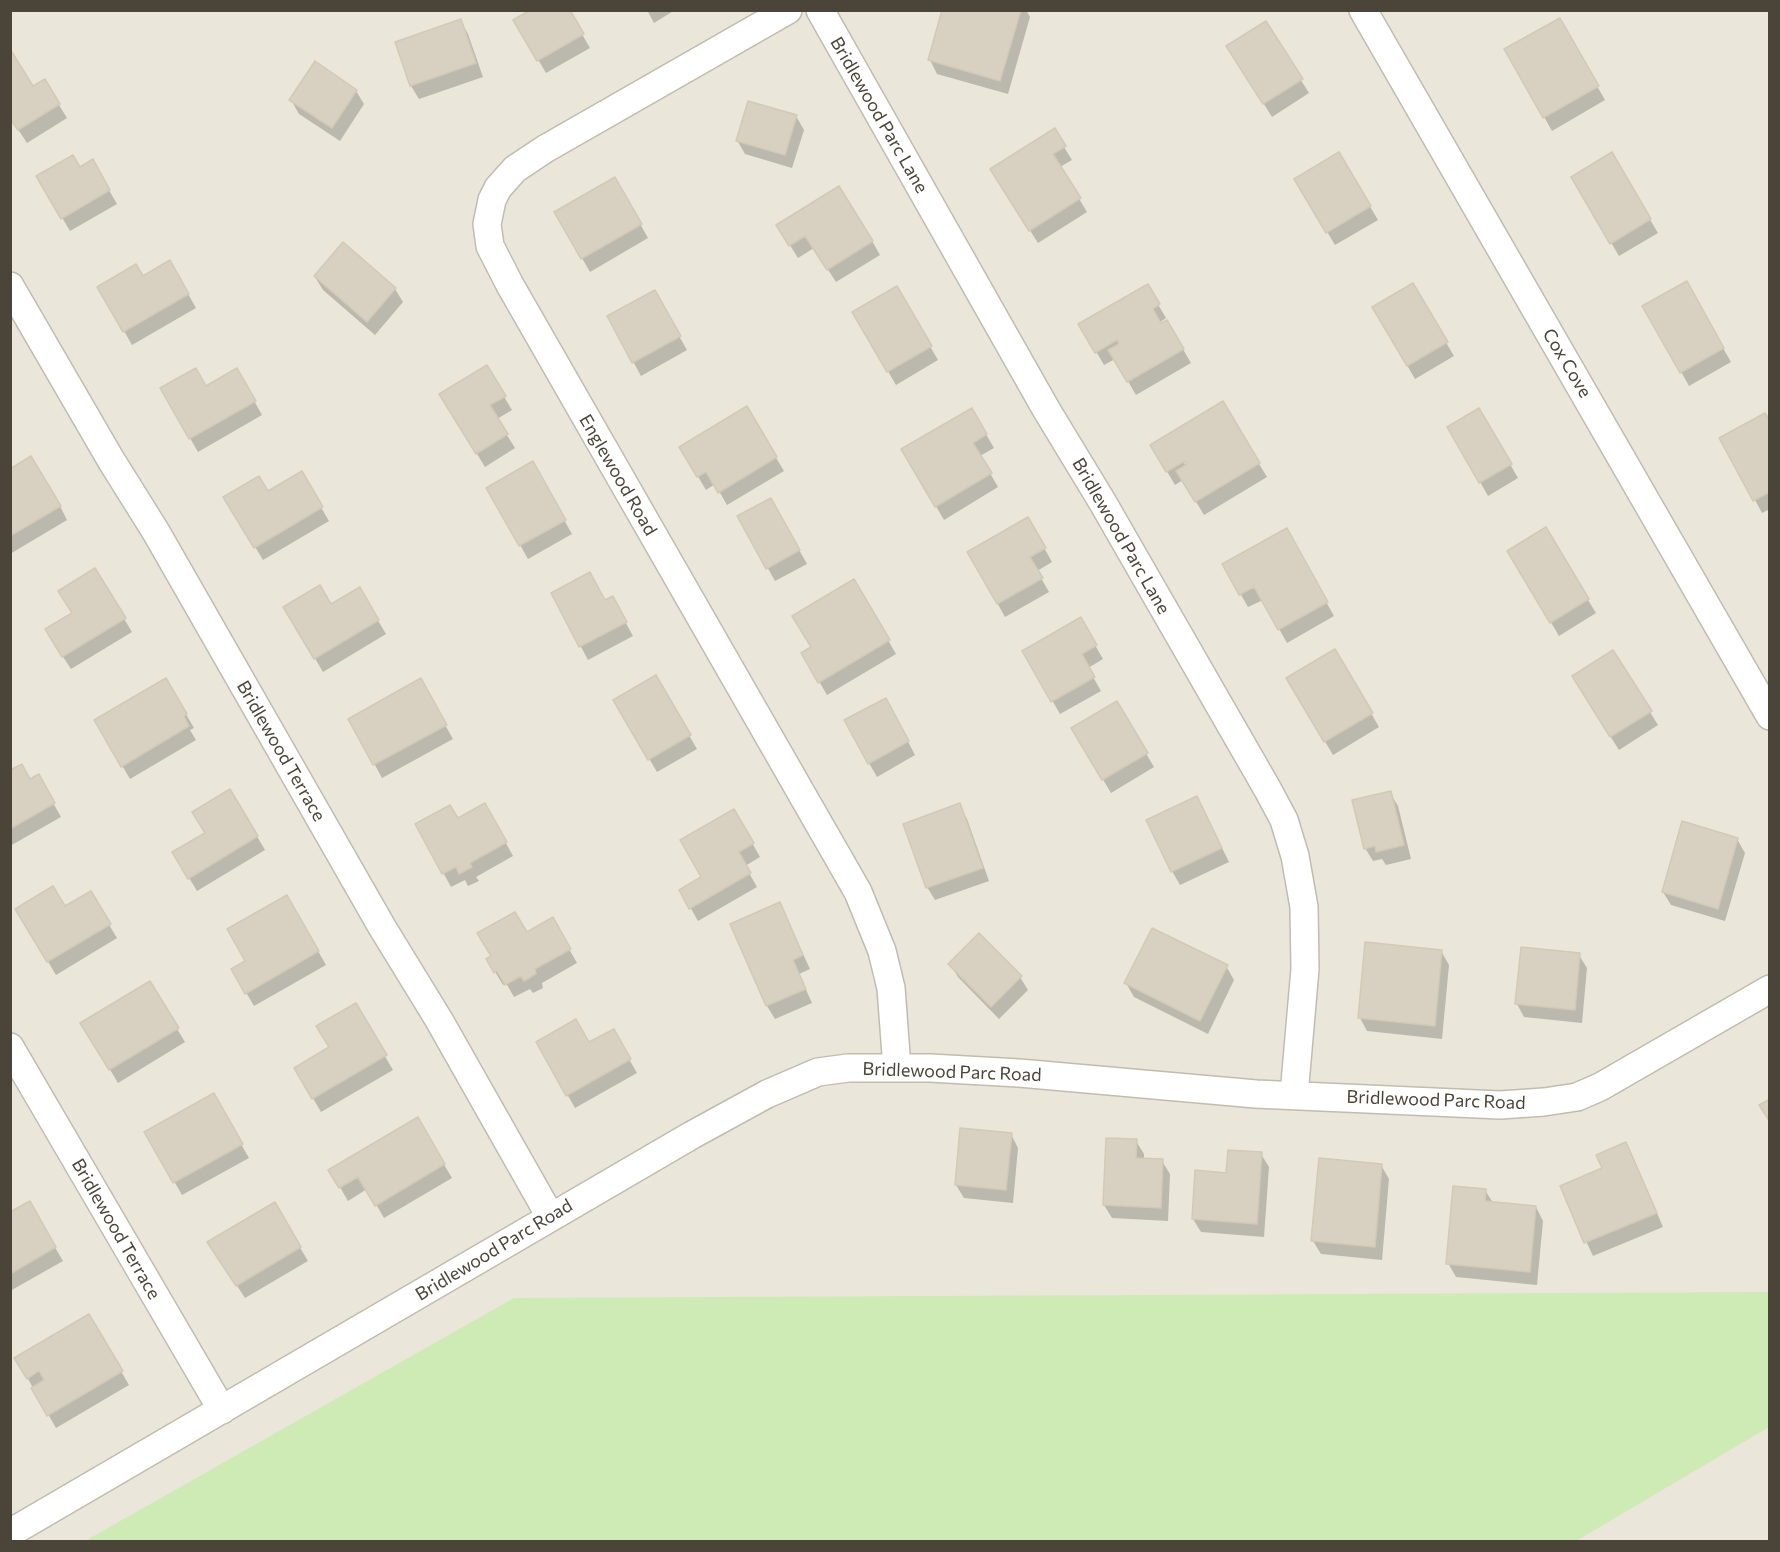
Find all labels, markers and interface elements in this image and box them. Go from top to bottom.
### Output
street label: Bridlewood Parc Lane [826,33,932,197]
street label: Cox Cove [1538,324,1596,402]
street label: Englewood Road [575,411,661,539]
street label: Bridlewood Parc Lane [1068,454,1174,618]
street label: Bridlewood Terrace [232,677,330,825]
street label: Bridlewood Parc Road [862,1058,1042,1086]
street label: Bridlewood Parc Road [1346,1086,1526,1114]
street label: Bridlewood Terrace [67,1155,165,1303]
street label: Bridlewood Parc Road [412,1195,576,1305]

